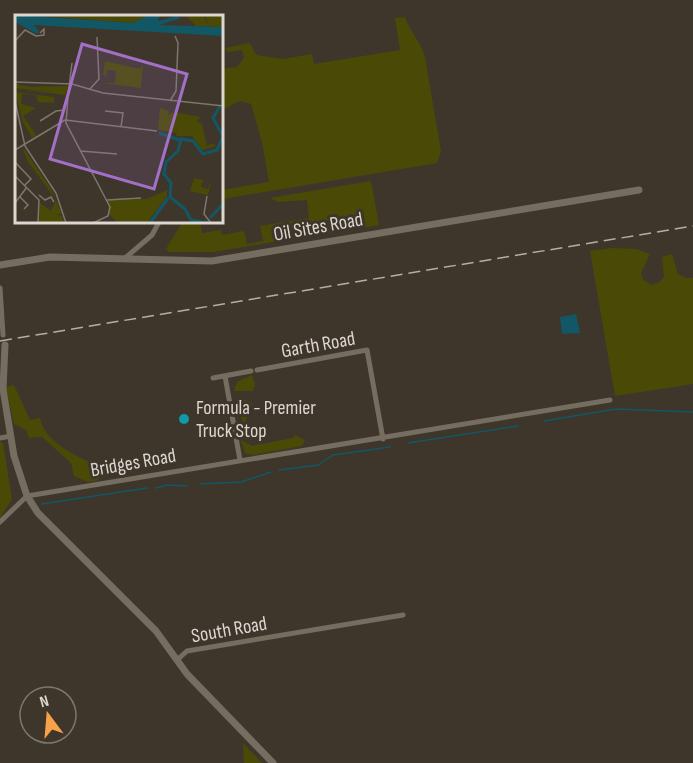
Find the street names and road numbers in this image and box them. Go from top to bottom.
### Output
street label: Oil Sites Road [272,207,365,247]
street label: Garth Road [279,327,357,363]
street label: Bridges Road [89,444,178,482]
street label: South Road [189,612,269,648]

